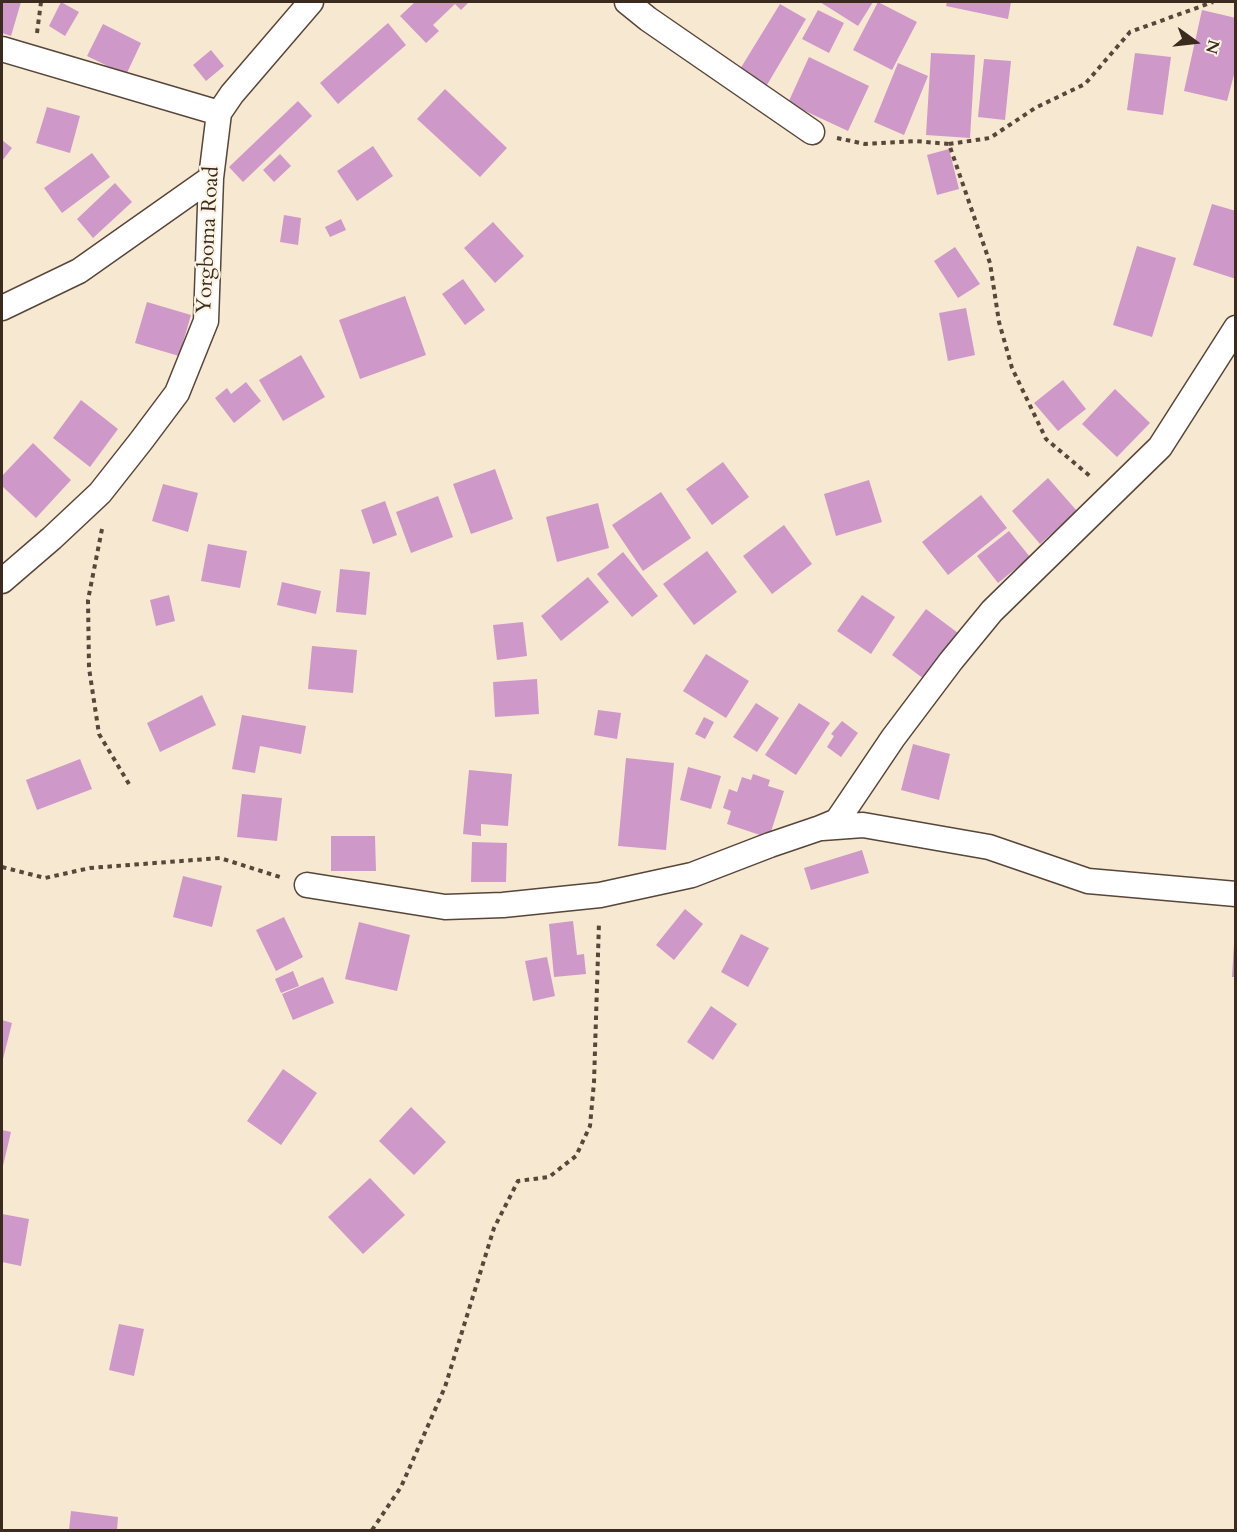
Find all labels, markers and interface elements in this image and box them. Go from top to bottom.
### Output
north arrow [1165,12,1225,72]
text: N [1200,37,1225,56]
street label: Yorgboma Road [193,166,225,314]

